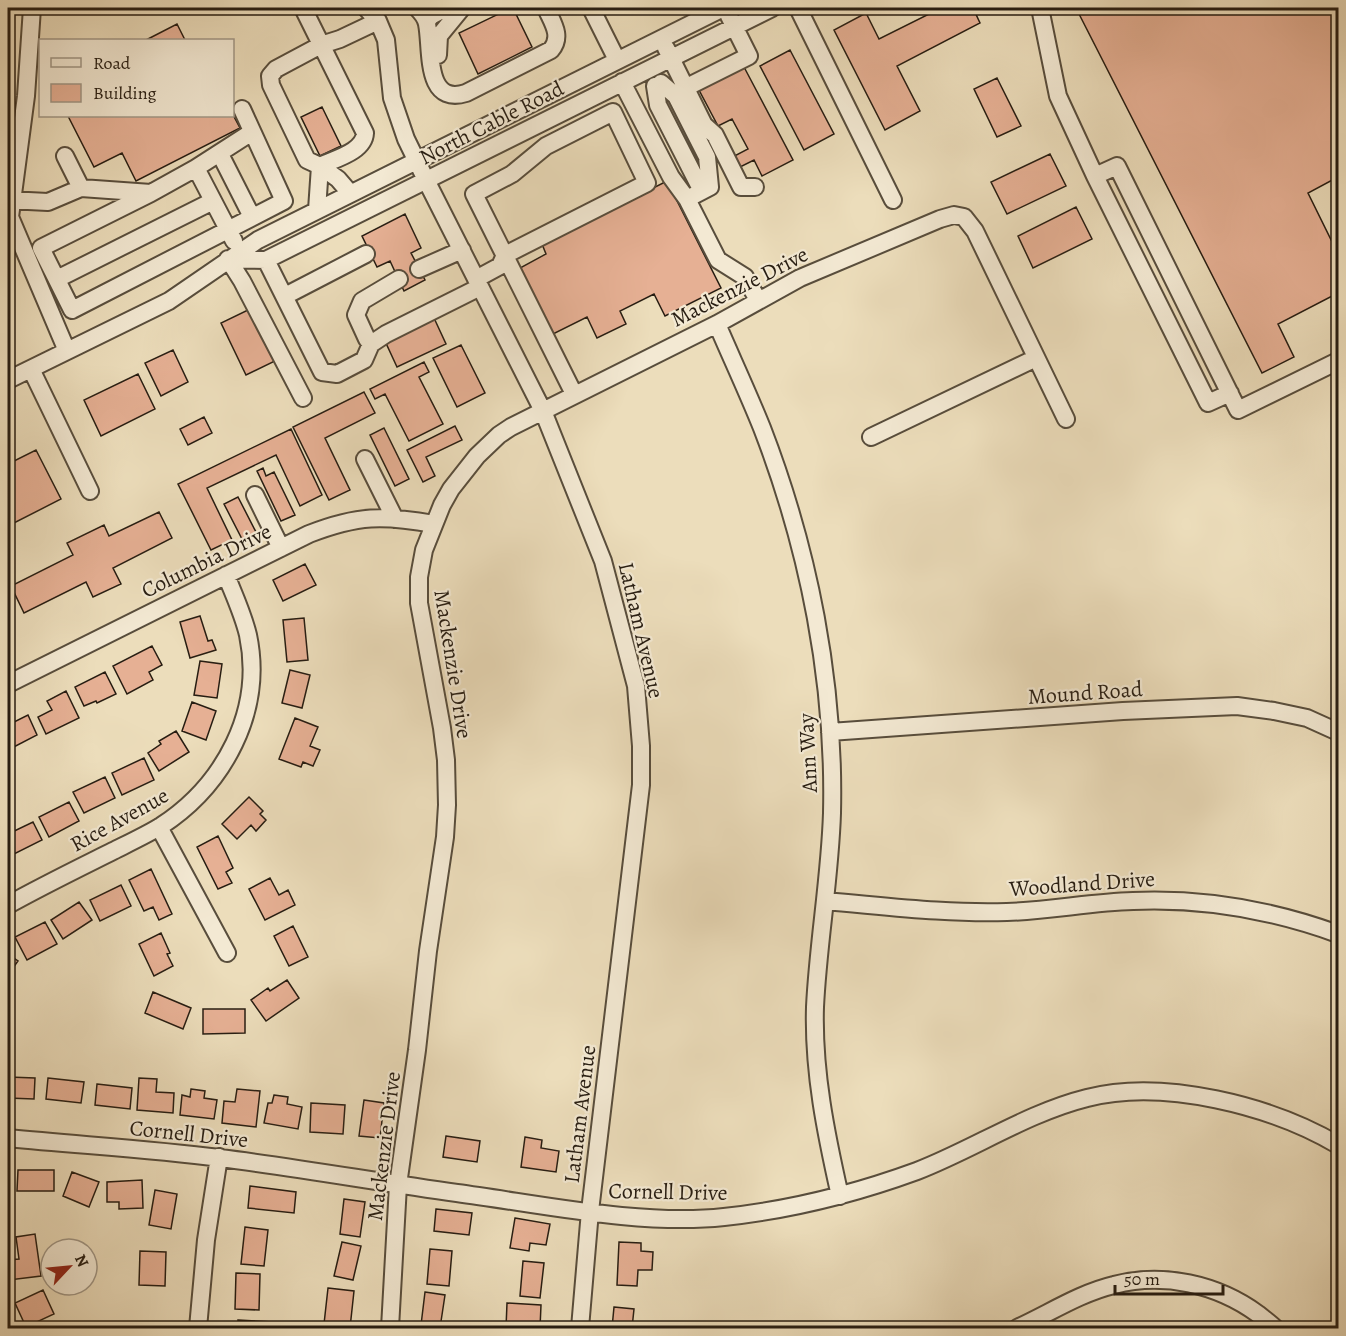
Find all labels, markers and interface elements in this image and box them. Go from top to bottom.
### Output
legend [39,39,234,117]
text: Road [93,51,131,75]
street label: North Cable Road [414,73,569,172]
text: Building [93,81,157,105]
street label: Mackenzie Drive [666,239,813,334]
street label: Columbia Drive [136,516,276,605]
street label: Latham Avenue [611,559,671,701]
street label: Mackenzie Drive [426,588,480,741]
street label: Mound Road [1027,674,1144,712]
street label: Ann Way [791,712,825,794]
street label: Rice Avenue [65,781,174,859]
street label: Woodland Drive [1007,864,1156,904]
street label: Latham Avenue [557,1043,603,1185]
street label: Mackenzie Drive [360,1070,408,1223]
street label: Cornell Drive [128,1113,250,1155]
street label: Cornell Drive [608,1176,728,1208]
north arrow [39,1237,99,1297]
text: N [69,1251,94,1271]
scale bar [1115,1258,1223,1296]
text: 50 m [1124,1267,1160,1291]

